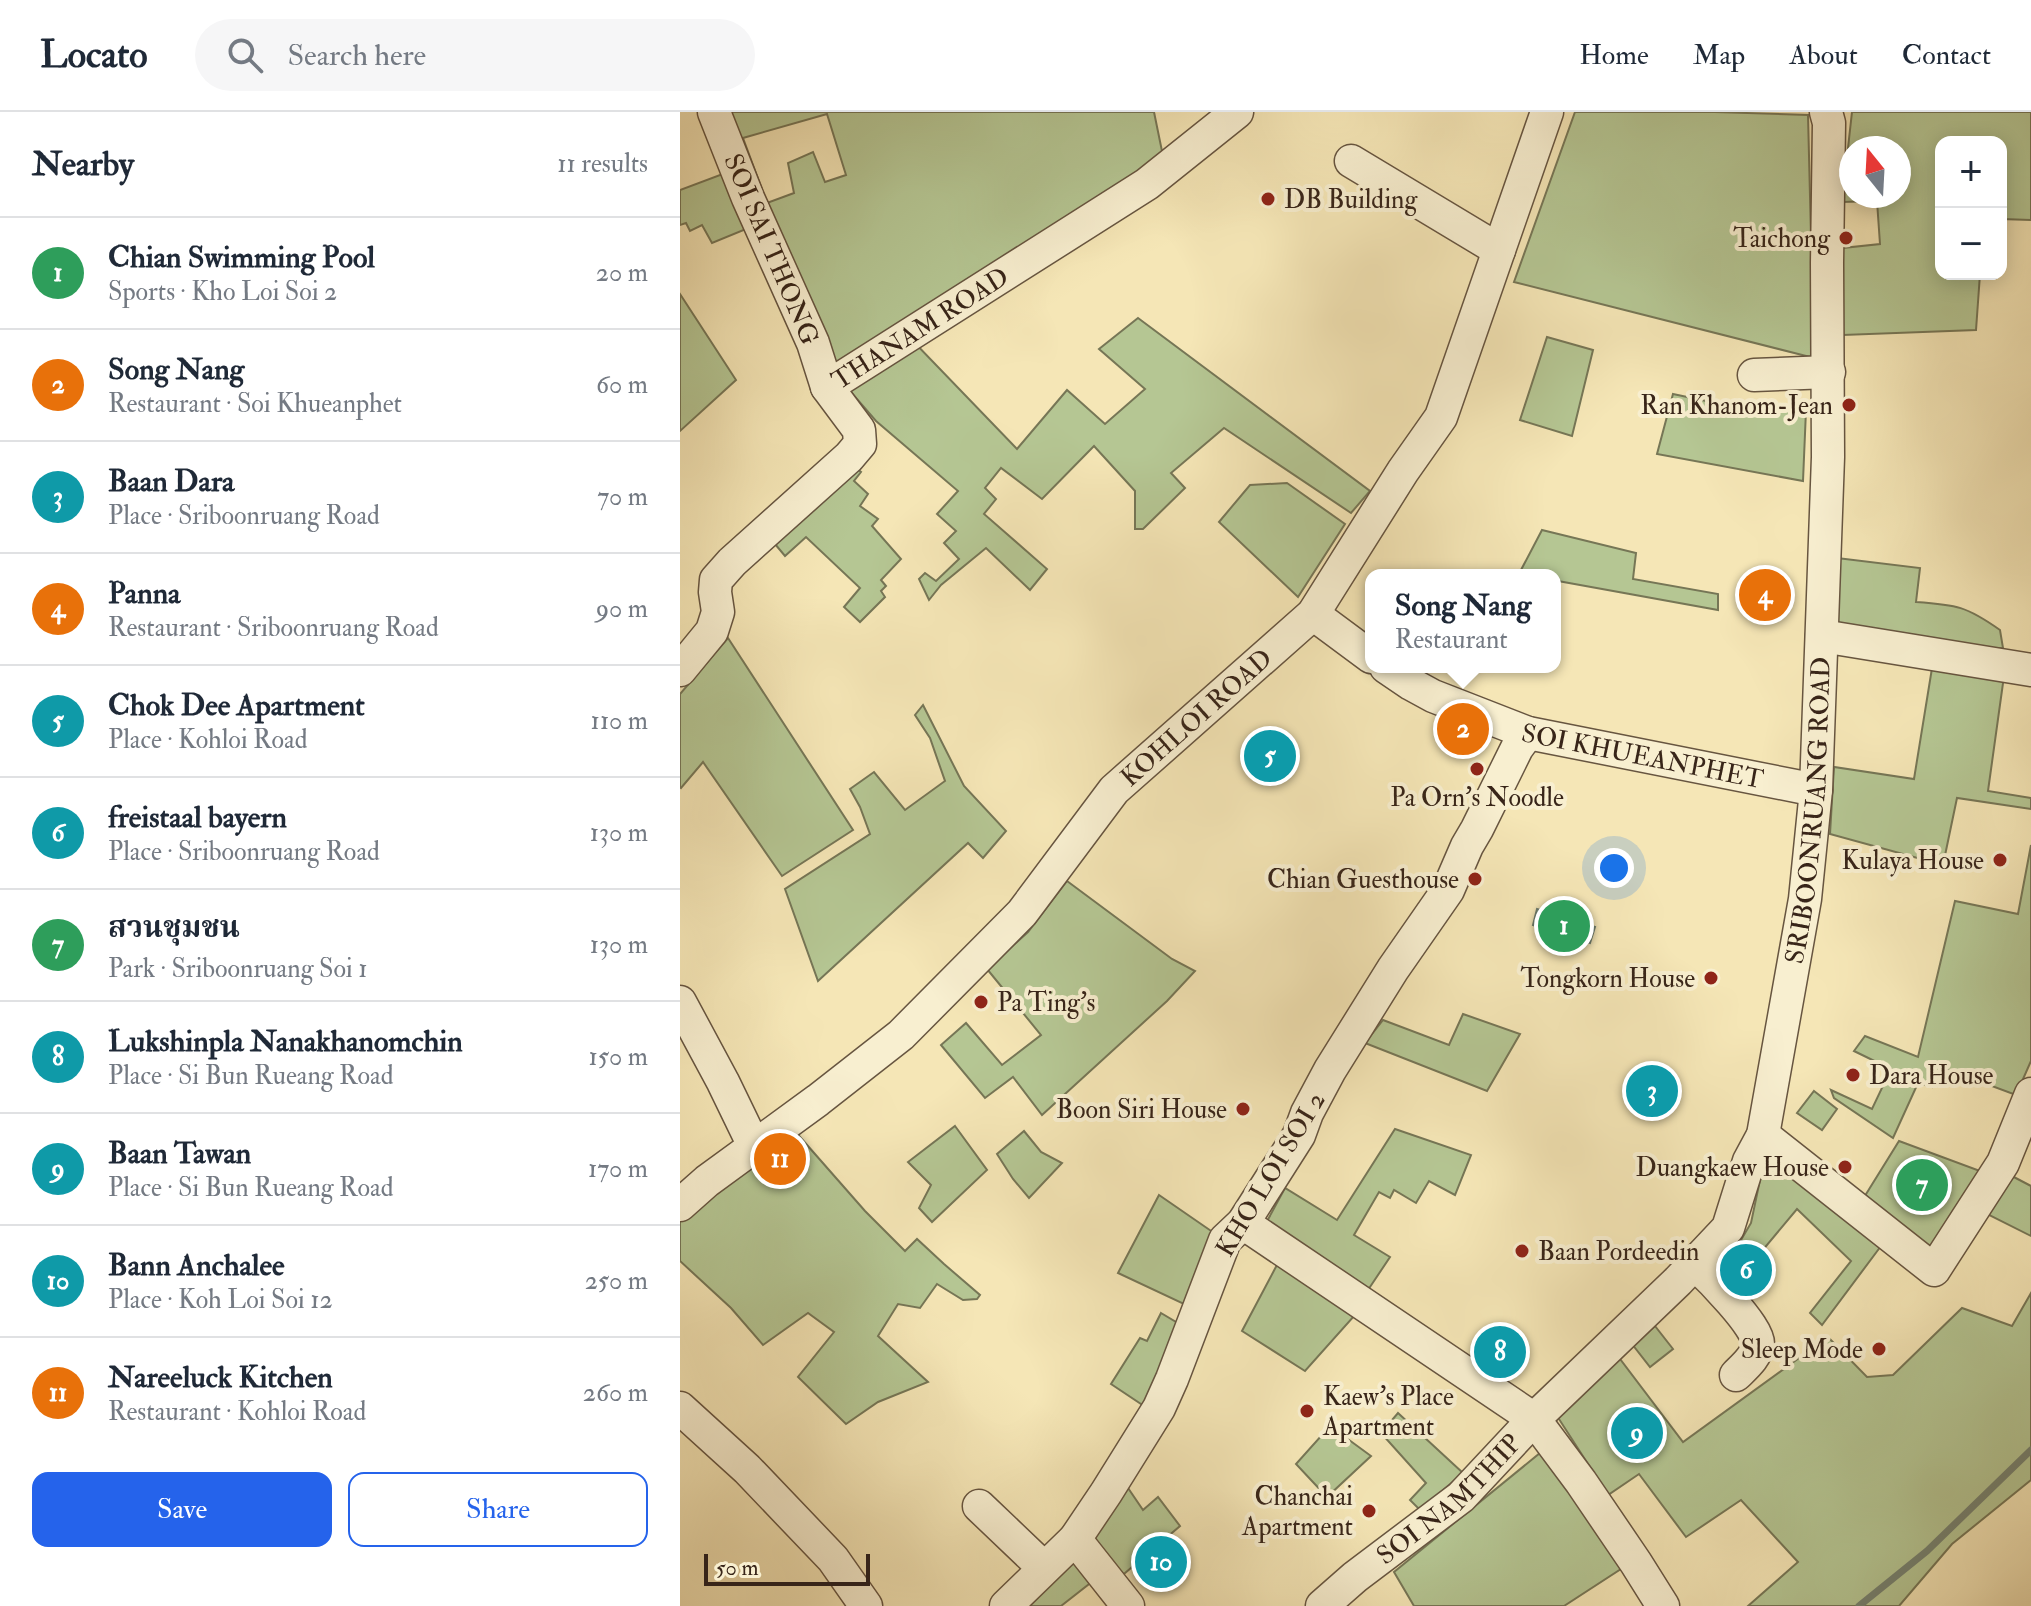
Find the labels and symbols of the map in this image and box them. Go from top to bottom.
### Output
north arrow [1839,136,1911,208]
street label: SOI SAI THONG [716,149,826,350]
place label: DB Building [1284,184,1418,216]
marker: DB Building [1259,190,1277,208]
place label: Taichong [1733,223,1831,255]
marker: Taichong [1837,229,1855,247]
street label: THANAM ROAD [826,261,1015,397]
place label: Ran Khanom-Jean [1640,390,1833,422]
marker: Ran Khanom-Jean [1840,396,1858,414]
pin: 4 [1739,565,1791,625]
street label: KOHLOI ROAD [1114,643,1279,794]
street label: SRIBOONRUANG ROAD [1779,656,1838,966]
pin: 2 [1437,699,1489,759]
street label: SOI KHUEANPHET [1519,717,1766,796]
pin: 5 [1244,726,1296,786]
marker: Pa Orn's Noodle [1468,760,1486,778]
place label: Pa Orn's Noodle [1390,782,1564,814]
place label: Kulaya House [1841,845,1984,877]
your location [1594,848,1634,888]
marker: Kulaya House [1991,851,2009,869]
place label: Chian Guesthouse [1267,864,1459,896]
marker: Chian Guesthouse [1466,870,1484,888]
pin: 1 [1538,896,1590,956]
place label: Tongkorn House [1521,963,1695,995]
marker: Tongkorn House [1702,969,1720,987]
place label: Pa Ting's [997,987,1095,1019]
marker: Pa Ting's [972,993,990,1011]
place label: Dara House [1869,1060,1994,1092]
pin: 3 [1626,1061,1678,1121]
marker: Dara House [1844,1066,1862,1084]
street label: KHO LOI SOI 2 [1209,1086,1333,1263]
place label: Boon Siri House [1056,1094,1227,1126]
marker: Boon Siri House [1234,1100,1252,1118]
pin: 11 [754,1129,806,1189]
place label: Duangkaew House [1635,1152,1829,1184]
pin: 7 [1896,1155,1948,1215]
marker: Duangkaew House [1836,1158,1854,1176]
place label: Baan Pordeedin [1538,1236,1699,1268]
pin: 6 [1720,1240,1772,1300]
marker: Baan Pordeedin [1513,1242,1531,1260]
pin: 8 [1474,1322,1526,1382]
place label: Sleep Mode [1741,1334,1863,1367]
marker: Sleep Mode [1870,1340,1888,1358]
place label: Kaew's Place Apartment [1322,1381,1454,1444]
marker: Kaew's Place Apartment [1298,1402,1316,1420]
pin: 9 [1611,1403,1663,1463]
street label: SOI NAMTHIP [1371,1428,1528,1572]
place label: Chanchai Apartment [1241,1481,1353,1544]
marker: Chanchai Apartment [1360,1502,1378,1520]
pin: 10 [1135,1532,1187,1592]
scale bar [704,1550,870,1586]

